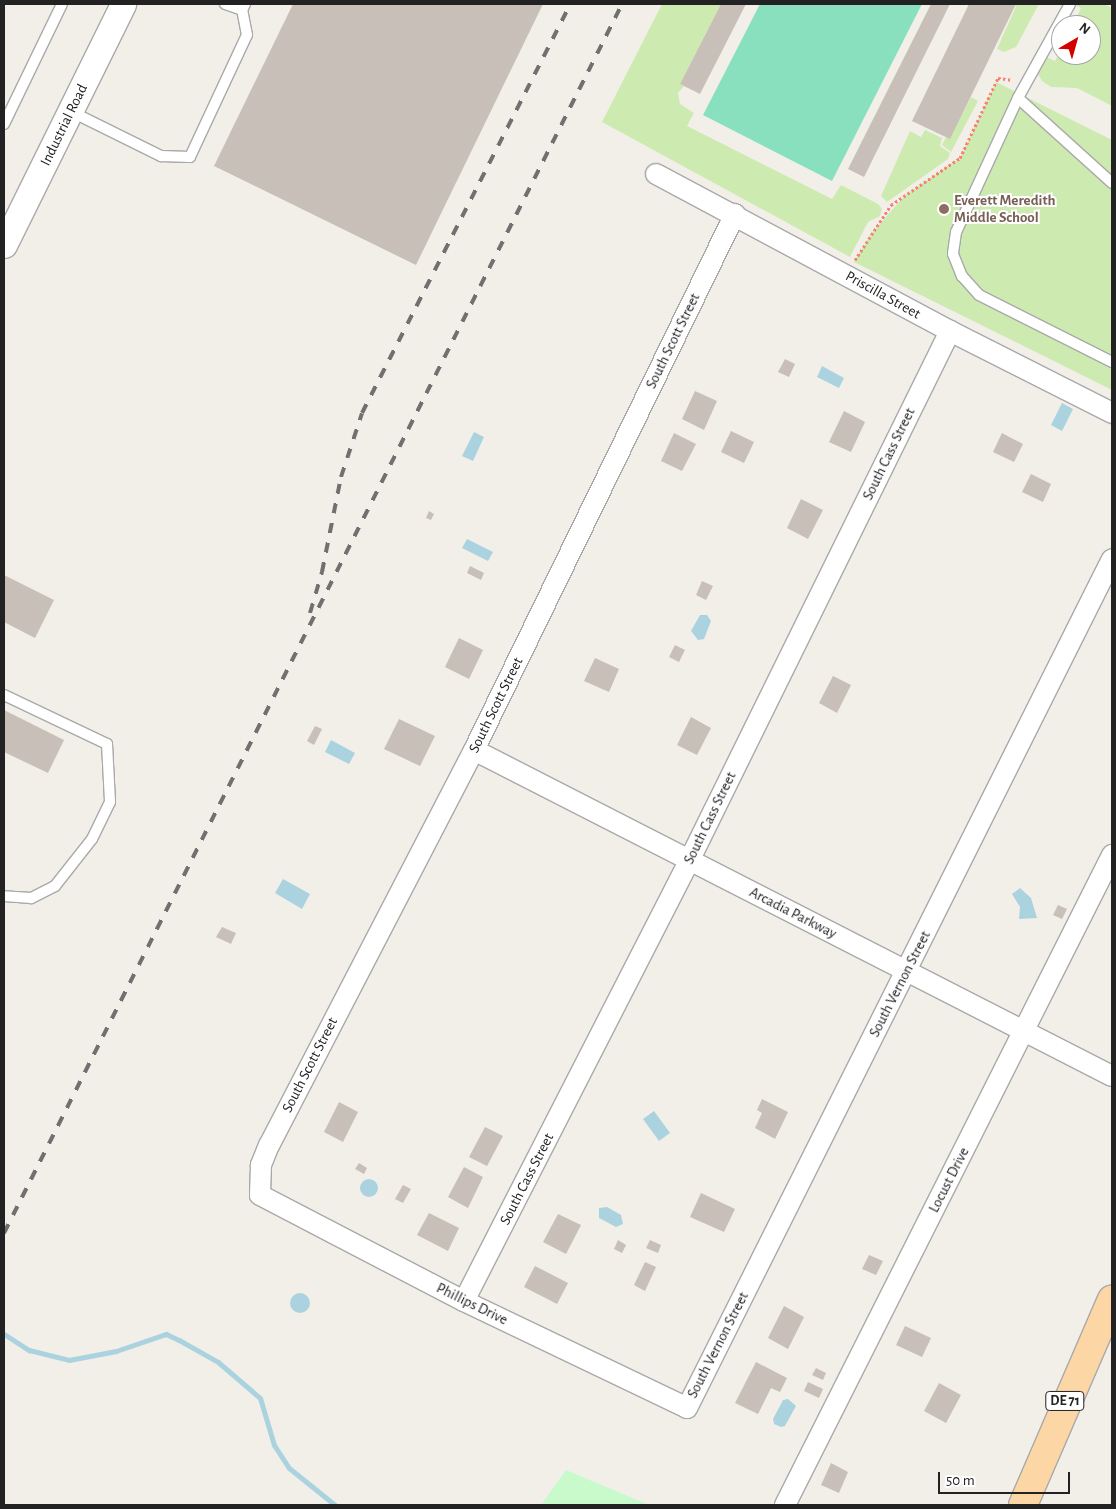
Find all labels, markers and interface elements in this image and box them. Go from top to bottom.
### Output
north arrow [1051,15,1101,65]
text: N [1076,20,1093,37]
street label: Industrial Road [36,81,92,169]
place label: Everett Meredith Middle School [954,191,1056,226]
marker: Everett Meredith Middle School [938,203,950,215]
street label: Priscilla Street [842,267,924,323]
street label: South Scott Street [642,290,704,392]
street label: South Cass Street [859,405,919,503]
street label: South Scott Street [465,654,527,756]
street label: South Cass Street [680,769,740,867]
street label: Arcadia Parkway [746,883,840,943]
street label: South Vernon Street [865,928,935,1040]
street label: South Scott Street [278,1015,342,1115]
street label: South Cass Street [496,1130,558,1228]
street label: Locust Drive [925,1144,973,1216]
street label: Phillips Drive [433,1279,511,1329]
street label: South Vernon Street [683,1289,753,1401]
road number: DE 71 [1045,1390,1085,1412]
scale bar [941,1462,1074,1494]
text: 50 m [946,1473,975,1488]

